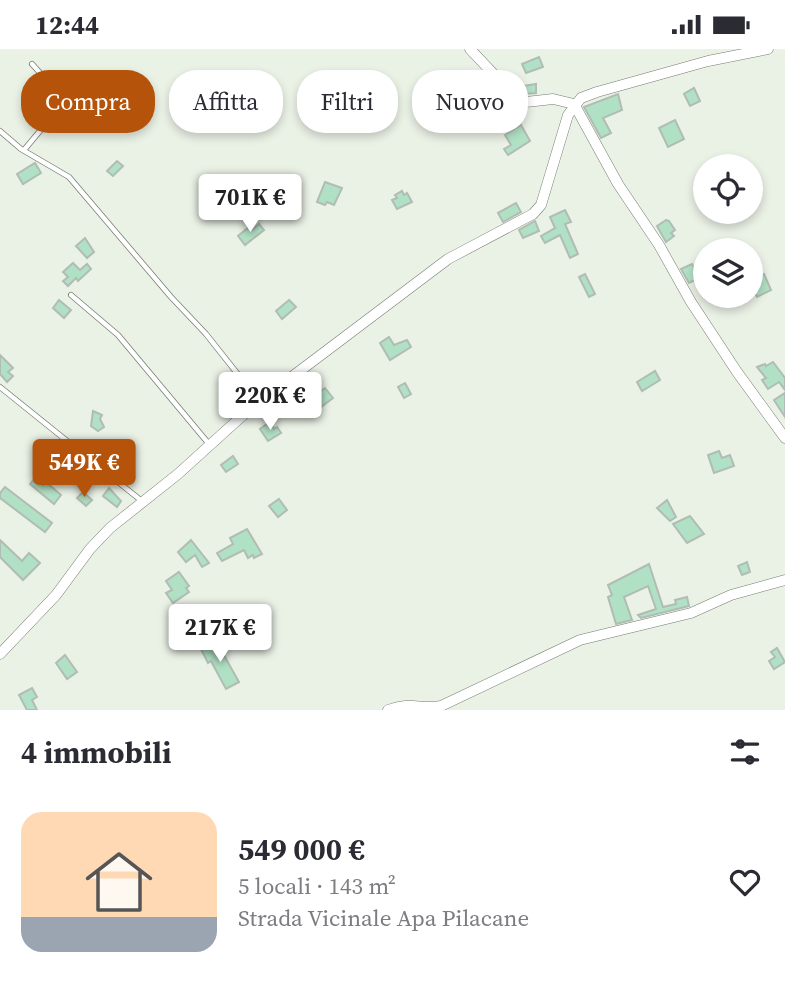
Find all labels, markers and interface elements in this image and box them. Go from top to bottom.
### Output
text: 12:44 [35,7,99,43]
chip: Compra [21,70,155,133]
chip: Affitta [169,70,283,133]
chip: Filtri [297,70,398,133]
chip: Nuovo [412,70,528,133]
map controls [693,154,763,308]
button: locate [693,154,763,224]
pin: 701K € [193,174,307,234]
text: 701K € [215,181,285,213]
button: layers [693,238,763,308]
pin: 220K € [213,373,327,432]
text: 220K € [235,379,305,411]
pin: 549K € [27,440,141,499]
text: 549K € [49,446,119,478]
pin: 217K € [163,605,277,664]
text: 217K € [185,611,255,643]
text: 4 immobili [21,732,171,773]
icon: filters [726,733,764,771]
text: 549 000 € [238,829,365,870]
icon: home [77,840,161,924]
icon: heart [726,863,764,901]
text: 5 locali · 143 m² [238,870,396,902]
text: Strada Vicinale Apa Pilacane [238,902,529,934]

